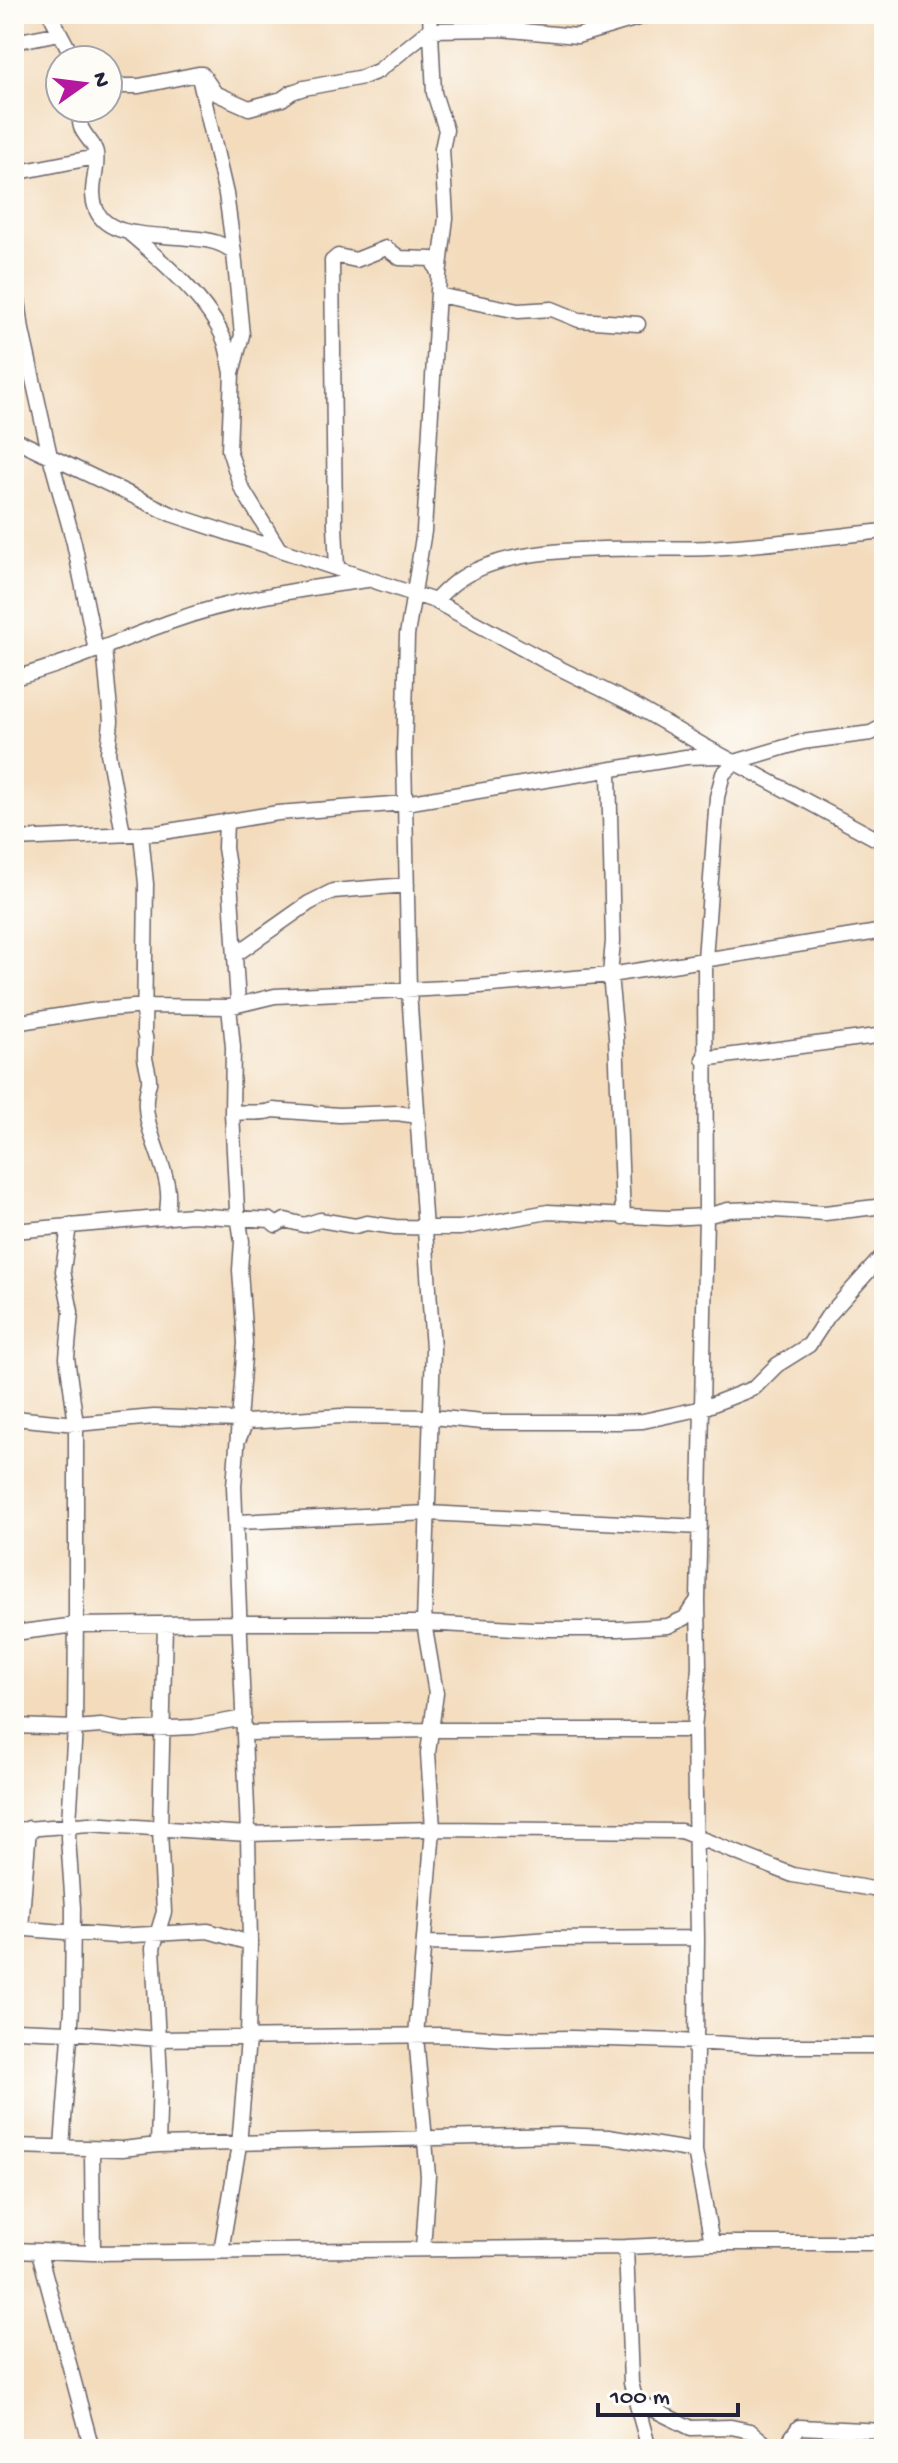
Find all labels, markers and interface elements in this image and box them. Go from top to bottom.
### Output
north arrow [44,44,124,124]
text: N [85,70,114,90]
scale bar [598,2367,738,2417]
text: 100 m [609,2384,670,2413]

